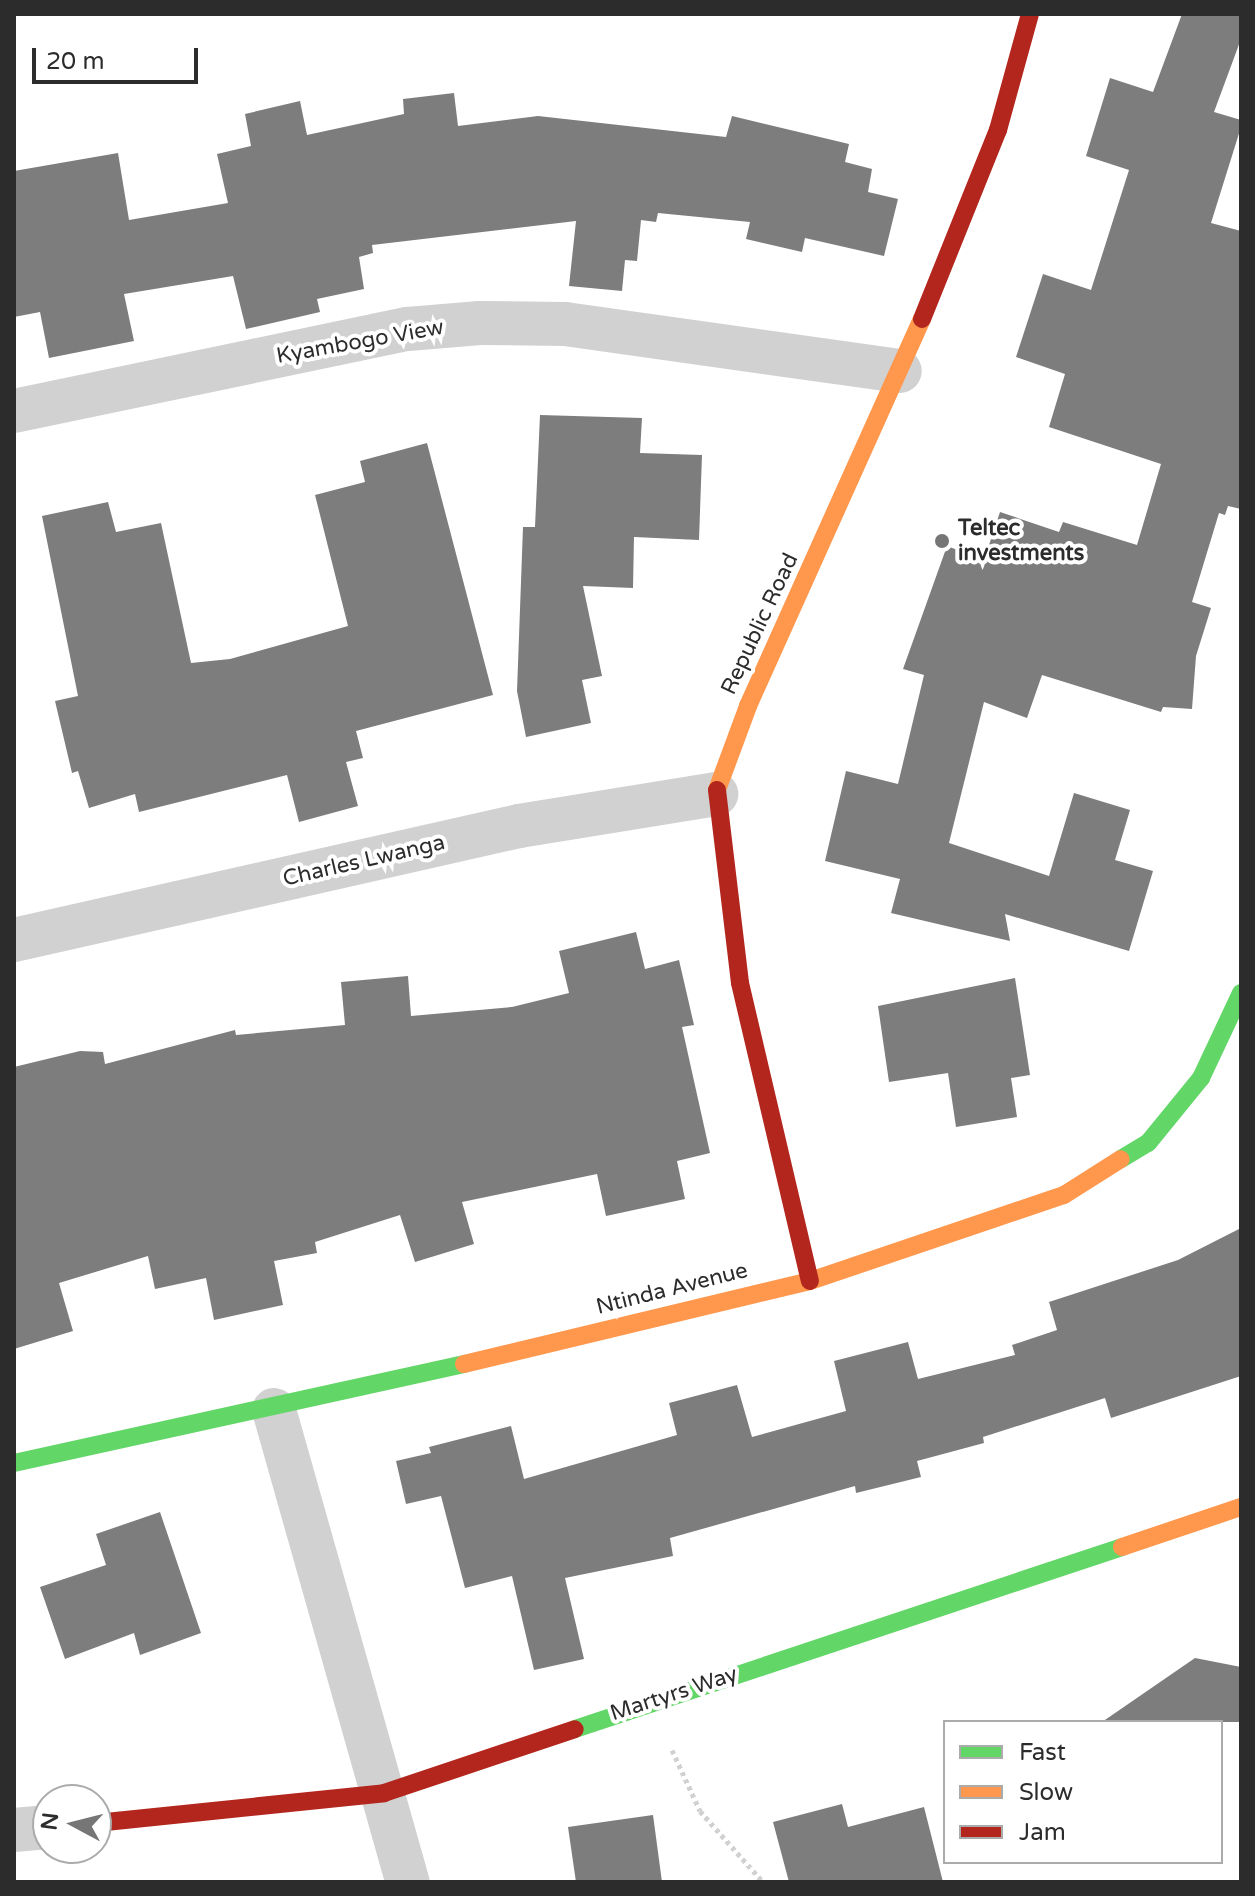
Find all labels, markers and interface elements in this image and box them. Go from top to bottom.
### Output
scale bar [36,32,202,82]
text: 20 m [46,47,104,76]
street label: Kyambogo View [274,314,446,370]
place label: Teltec investments [958,515,1084,566]
marker: Teltec investments [933,532,951,550]
street label: Republic Road [716,549,804,699]
street label: Charles Lwanga [280,830,448,892]
street label: Ntinda Avenue [593,1257,751,1321]
street label: Martyrs Way [607,1661,741,1727]
legend [943,1720,1223,1864]
text: Fast [1019,1738,1066,1767]
text: Slow [1019,1778,1073,1807]
north arrow [32,1784,112,1864]
text: N [36,1811,64,1832]
text: Jam [1019,1818,1066,1847]

